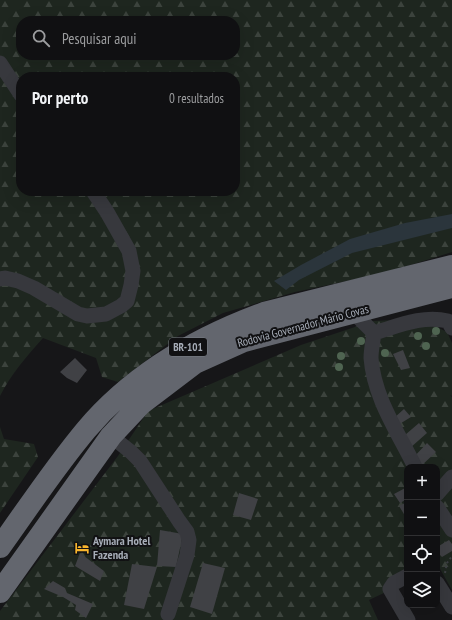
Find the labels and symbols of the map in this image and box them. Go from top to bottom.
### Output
street label: Rodovia Governador Mário Covas [236,301,370,350]
road number: BR-101 [169,338,207,356]
place label: Aymara Hotel Fazenda [92,533,150,562]
hotel icon: Aymara Hotel Fazenda [74,540,90,556]

